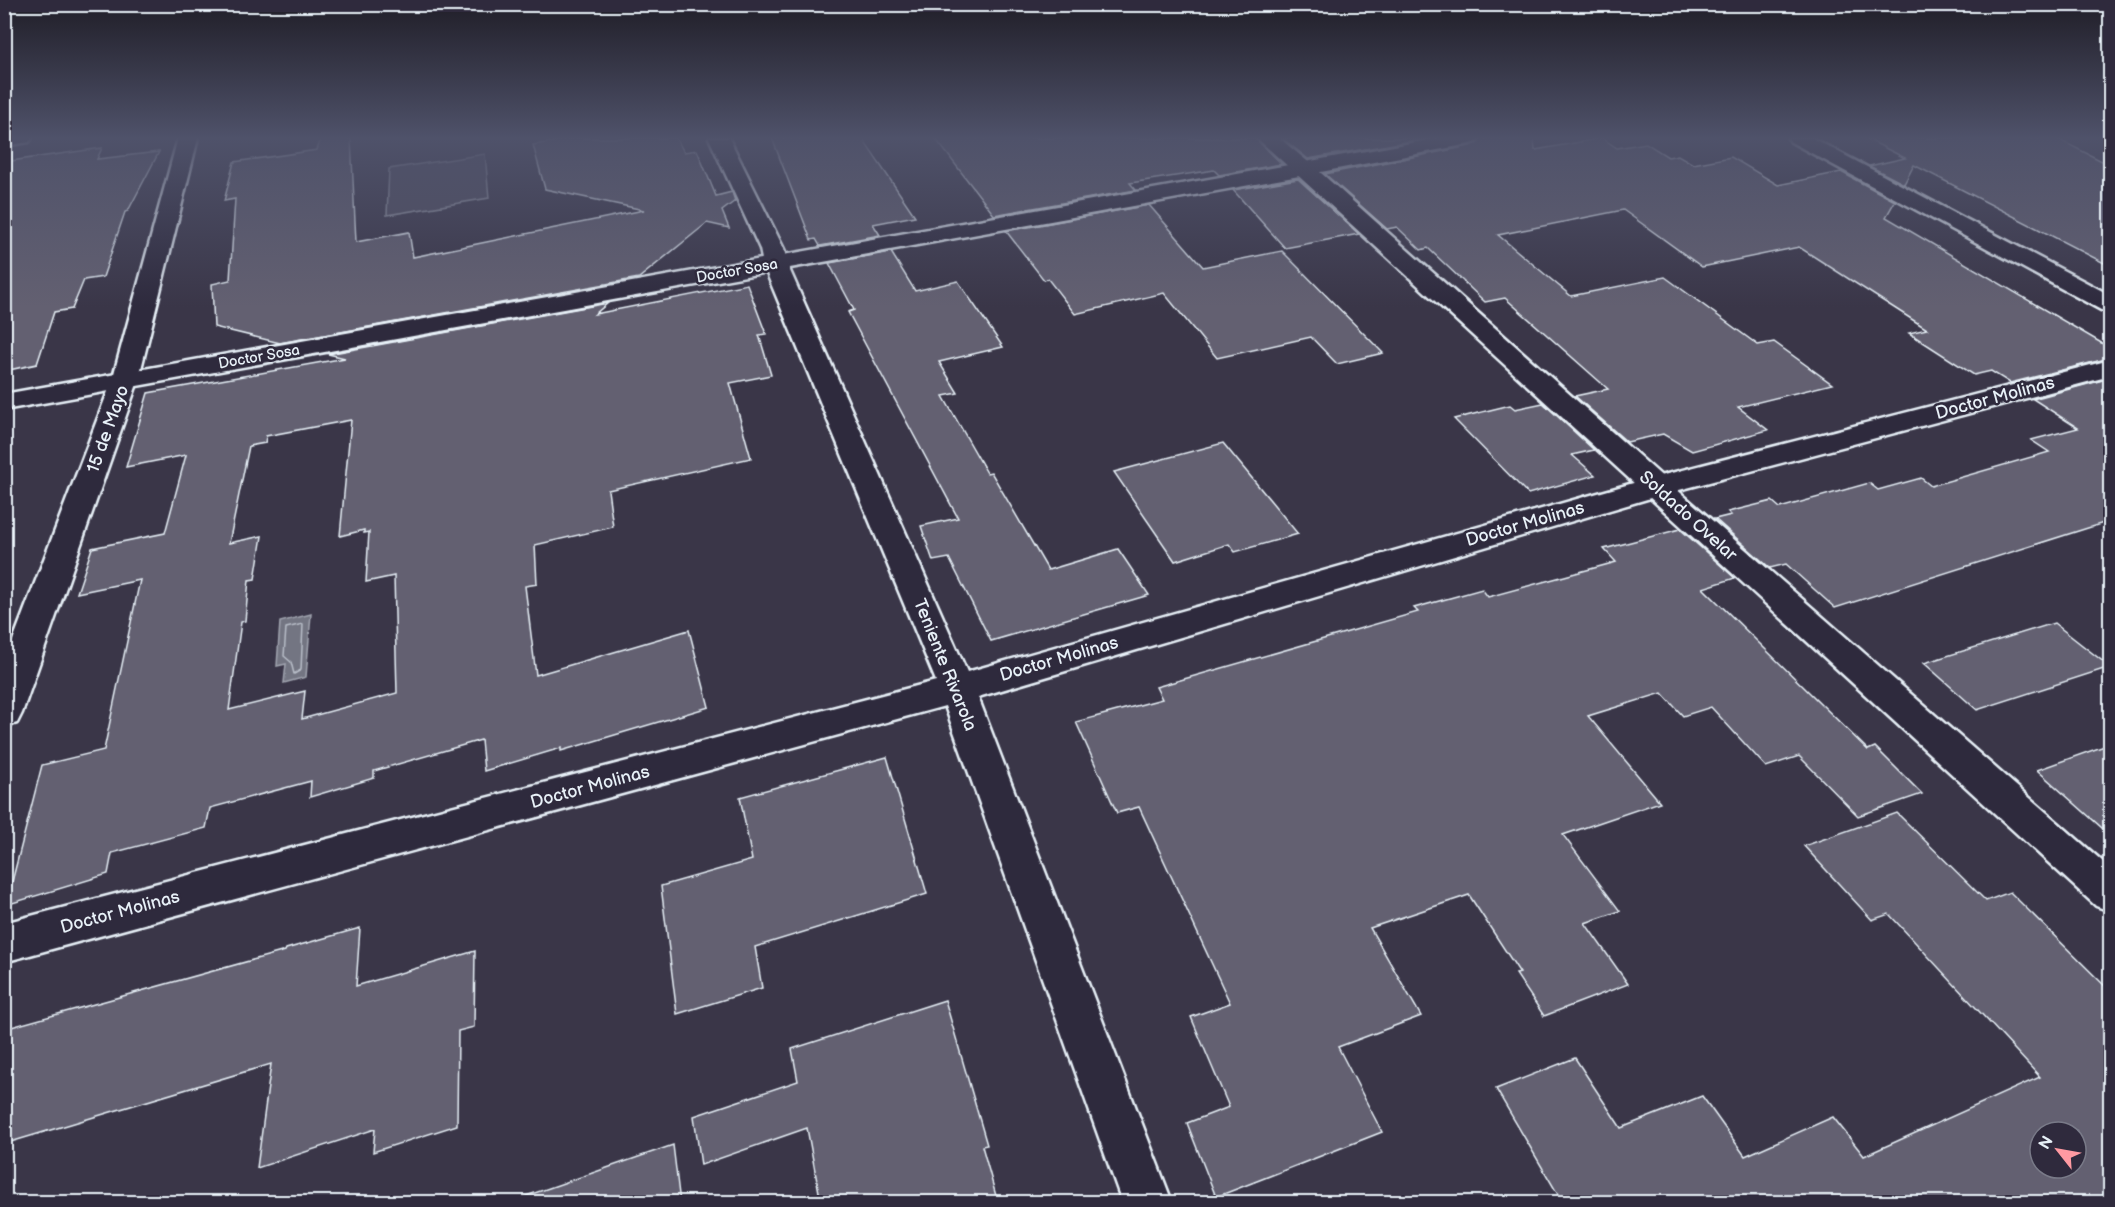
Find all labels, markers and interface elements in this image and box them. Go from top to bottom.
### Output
street label: Doctor Sosa [695,254,779,288]
street label: Doctor Sosa [217,340,301,374]
street label: Doctor Molinas [1933,372,2057,424]
street label: 15 de Mayo [82,382,134,476]
street label: Soldado Ovelar [1635,467,1742,566]
street label: Doctor Molinas [1463,497,1587,551]
street label: Teniente Rivarola [909,596,981,734]
street label: Doctor Molinas [997,632,1121,686]
street label: Doctor Molinas [528,761,652,813]
street label: Doctor Molinas [58,886,182,938]
north arrow [2028,1120,2088,1180]
text: N [2035,1133,2058,1153]

